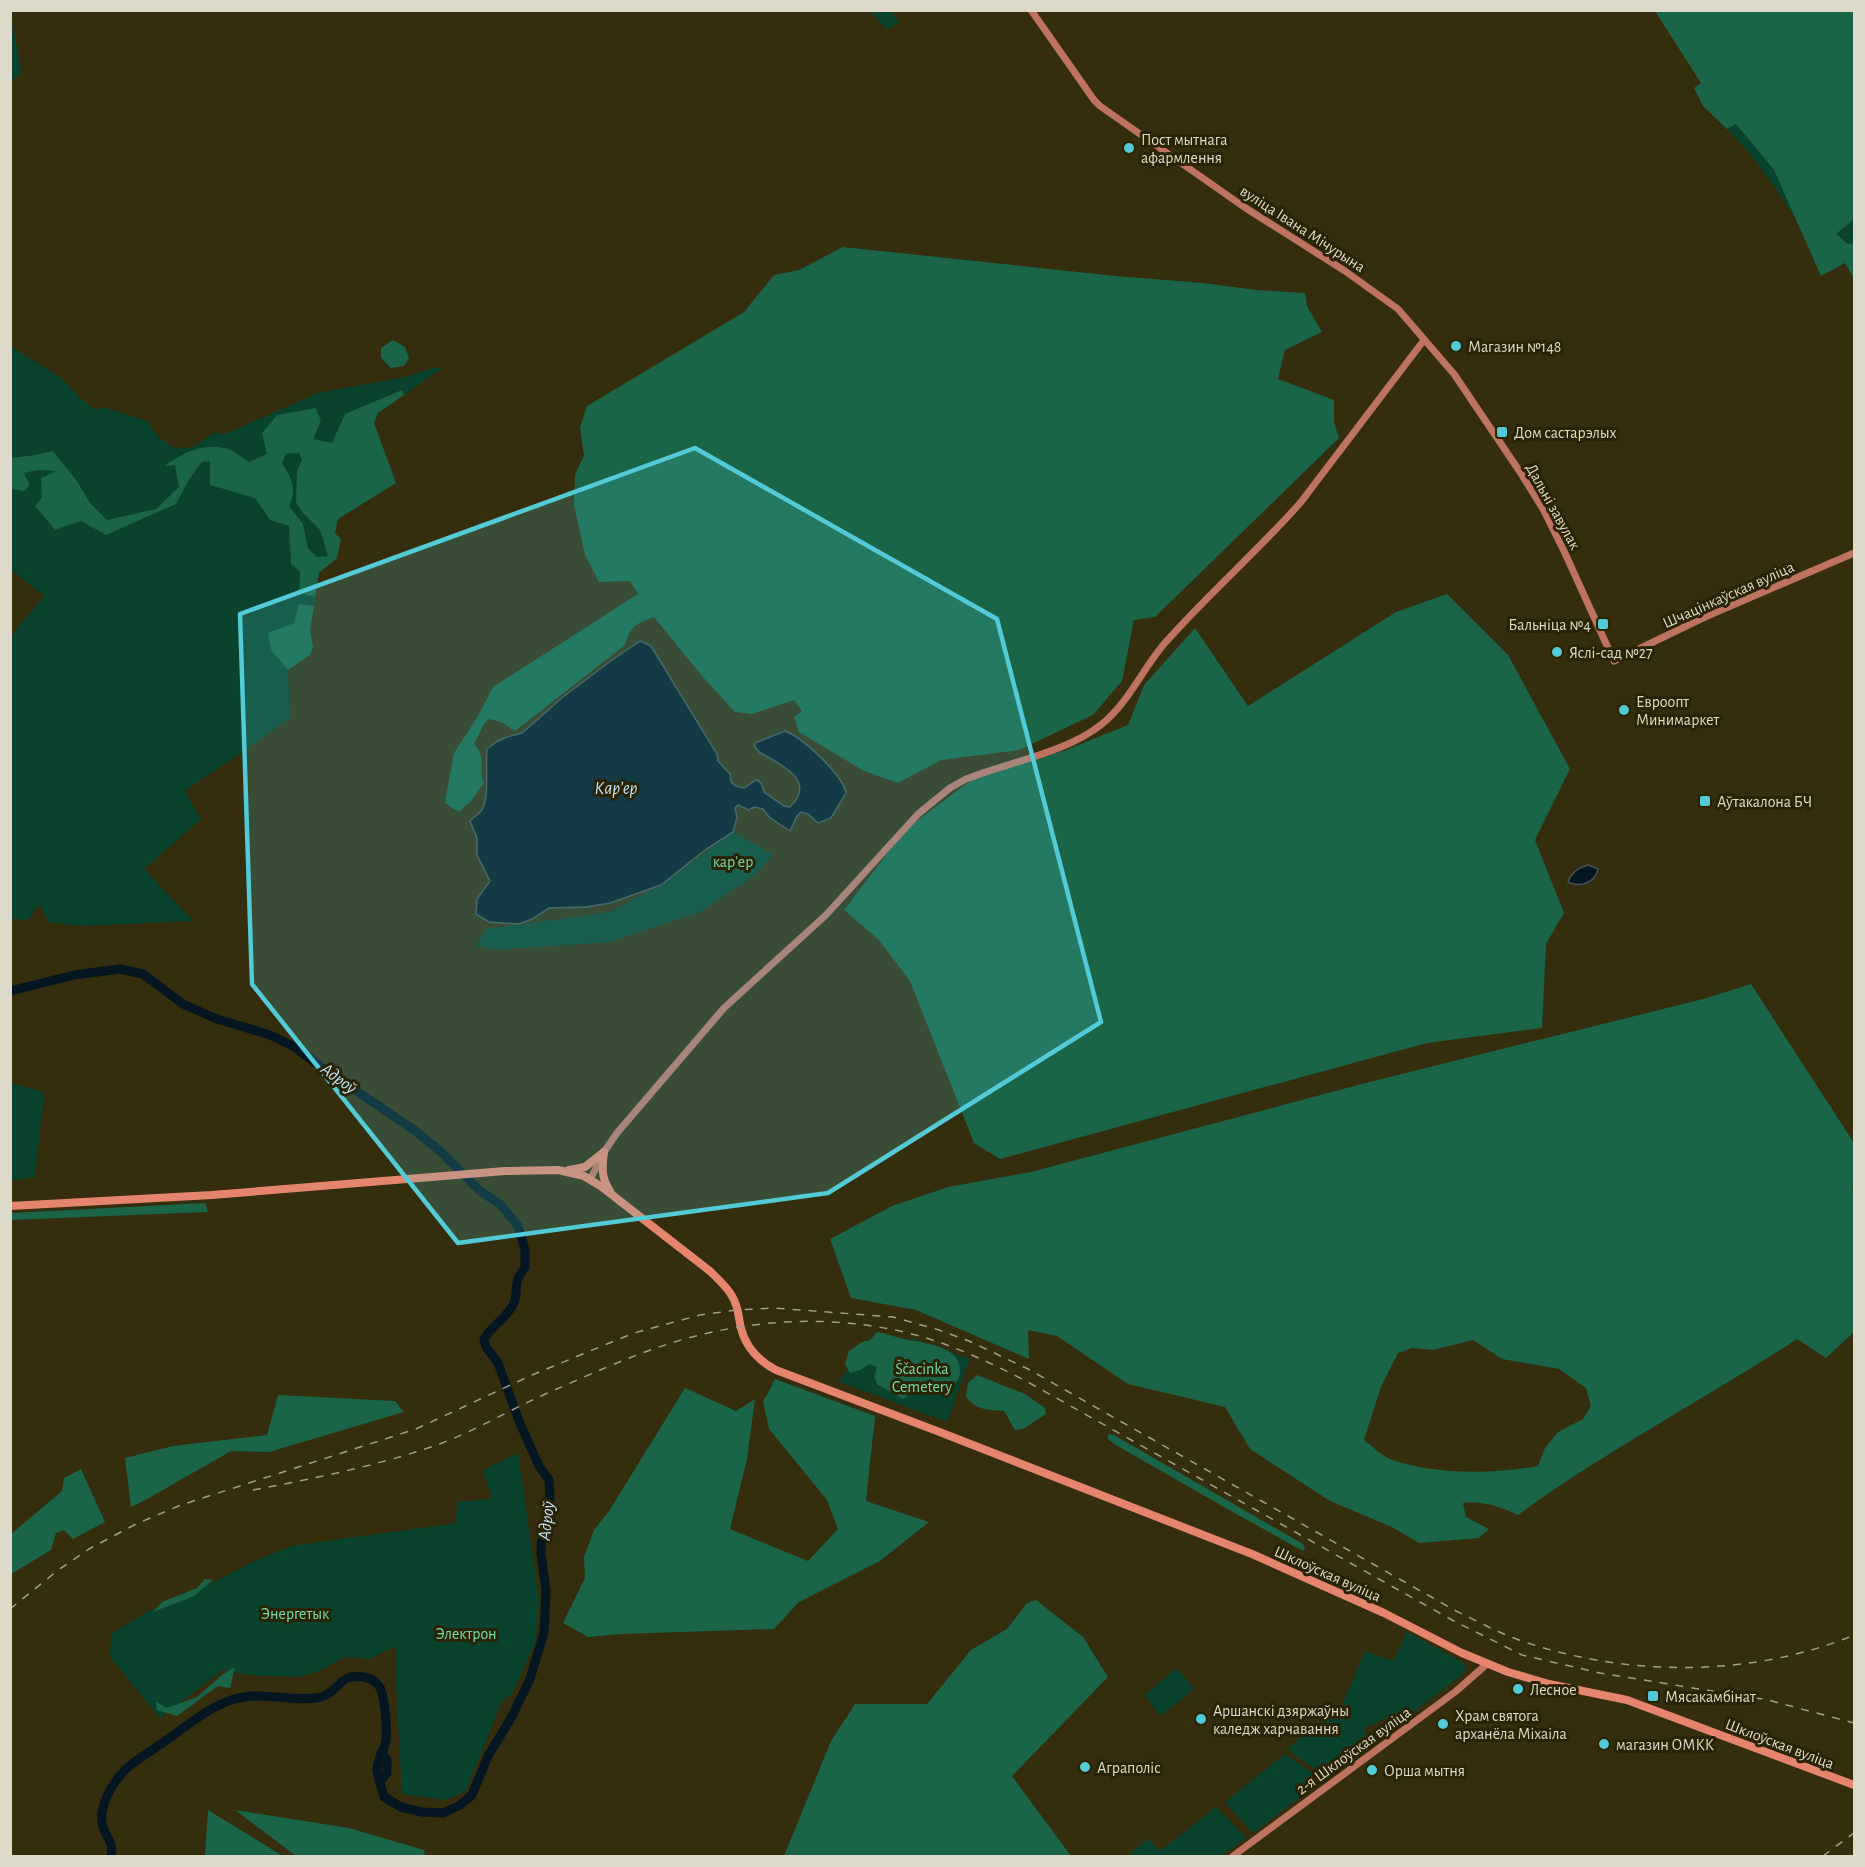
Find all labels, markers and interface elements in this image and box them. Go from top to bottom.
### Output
place label: Пост мытнага афармлення [1141,132,1228,166]
marker: Пост мытнага афармлення [1122,141,1136,155]
street label: вуліца Івана Мічурына [1236,182,1368,276]
marker: Магазин №148 [1449,339,1463,353]
place label: Магазин №148 [1468,339,1561,355]
marker: Дом састарэлых [1495,425,1509,439]
place label: Дом састарэлых [1514,425,1617,441]
street label: Дальні завулак [1522,461,1584,553]
street label: Шчацінкаўская вуліца [1660,559,1797,632]
place label: Бальніца №4 [1508,617,1591,633]
marker: Бальніца №4 [1596,617,1610,631]
marker: Яслі-сад №27 [1550,645,1564,659]
place label: Яслі-сад №27 [1569,645,1653,661]
place label: Евроопт Минимаркет [1636,694,1720,728]
marker: Евроопт Минимаркет [1617,703,1631,717]
water label: Карʼер [595,780,638,798]
marker: Аўтакалона БЧ [1698,794,1712,808]
place label: Аўтакалона БЧ [1717,794,1812,811]
park label: карʼер [713,854,753,870]
water label: Адроў [316,1059,360,1098]
park label: Ščacinka Cemetery [892,1359,952,1396]
water label: Адроў [536,1501,558,1543]
street label: Шклоўская вуліца [1271,1543,1383,1606]
park label: Энергетык [261,1606,330,1622]
park label: Электрон [435,1626,497,1642]
marker: Лесное [1511,1682,1525,1696]
place label: Лесное [1530,1682,1577,1698]
marker: Мясакамбінат [1646,1689,1660,1703]
place label: Мясакамбінат [1665,1689,1756,1705]
place label: Аршанскі дзяржаўны каледж харчавання [1213,1703,1349,1737]
street label: 2-я Шклоўская вуліца [1293,1704,1414,1798]
place label: Храм святога арханёла Міхаіла [1455,1708,1567,1742]
marker: Аршанскі дзяржаўны каледж харчавання [1194,1712,1208,1726]
street label: Шклоўская вуліца [1723,1716,1836,1773]
marker: Храм святога арханёла Міхаіла [1436,1717,1450,1731]
marker: магазин ОМКК [1597,1737,1611,1751]
place label: магазин ОМКК [1616,1737,1714,1753]
marker: Аграполіс [1078,1760,1092,1774]
place label: Аграполіс [1097,1760,1161,1776]
marker: Орша мытня [1365,1763,1379,1777]
place label: Орша мытня [1384,1763,1465,1779]

